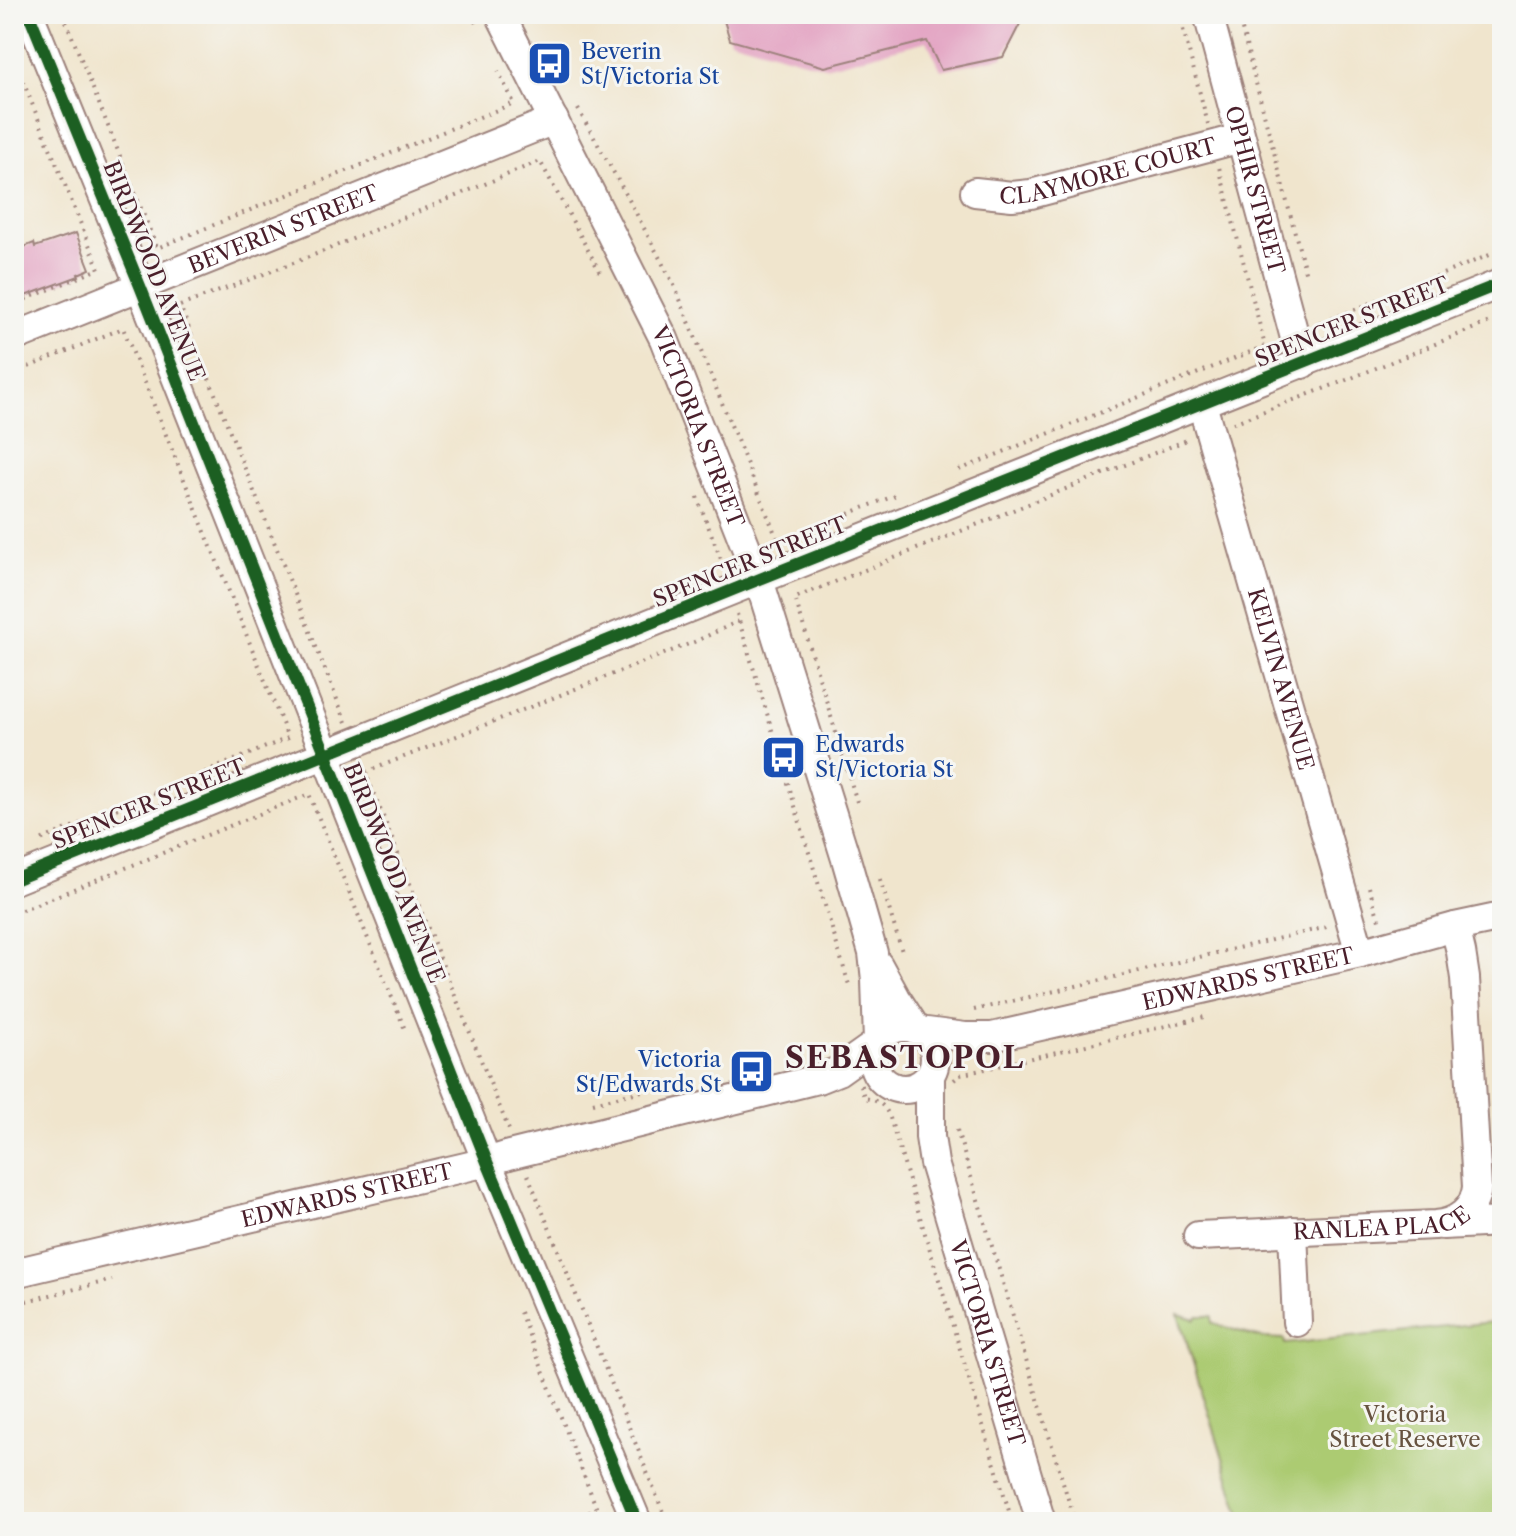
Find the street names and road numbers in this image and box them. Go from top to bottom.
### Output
street label: OPHIR STREET [1220,103,1291,277]
street label: CLAYMORE COURT [998,132,1220,210]
street label: BIRDWOOD AVENUE [97,157,211,385]
street label: BEVERIN STREET [184,178,383,279]
street label: SPENCER STREET [1251,271,1453,373]
street label: VICTORIA STREET [646,320,750,531]
street label: SPENCER STREET [649,511,851,613]
street label: KELVIN AVENUE [1242,585,1320,773]
street label: SPENCER STREET [48,753,250,855]
street label: BIRDWOOD AVENUE [337,759,451,987]
street label: EDWARDS STREET [1139,941,1357,1016]
street label: EDWARDS STREET [238,1157,456,1233]
street label: RANLEA PLACE [1292,1200,1475,1245]
street label: VICTORIA STREET [944,1236,1031,1450]

